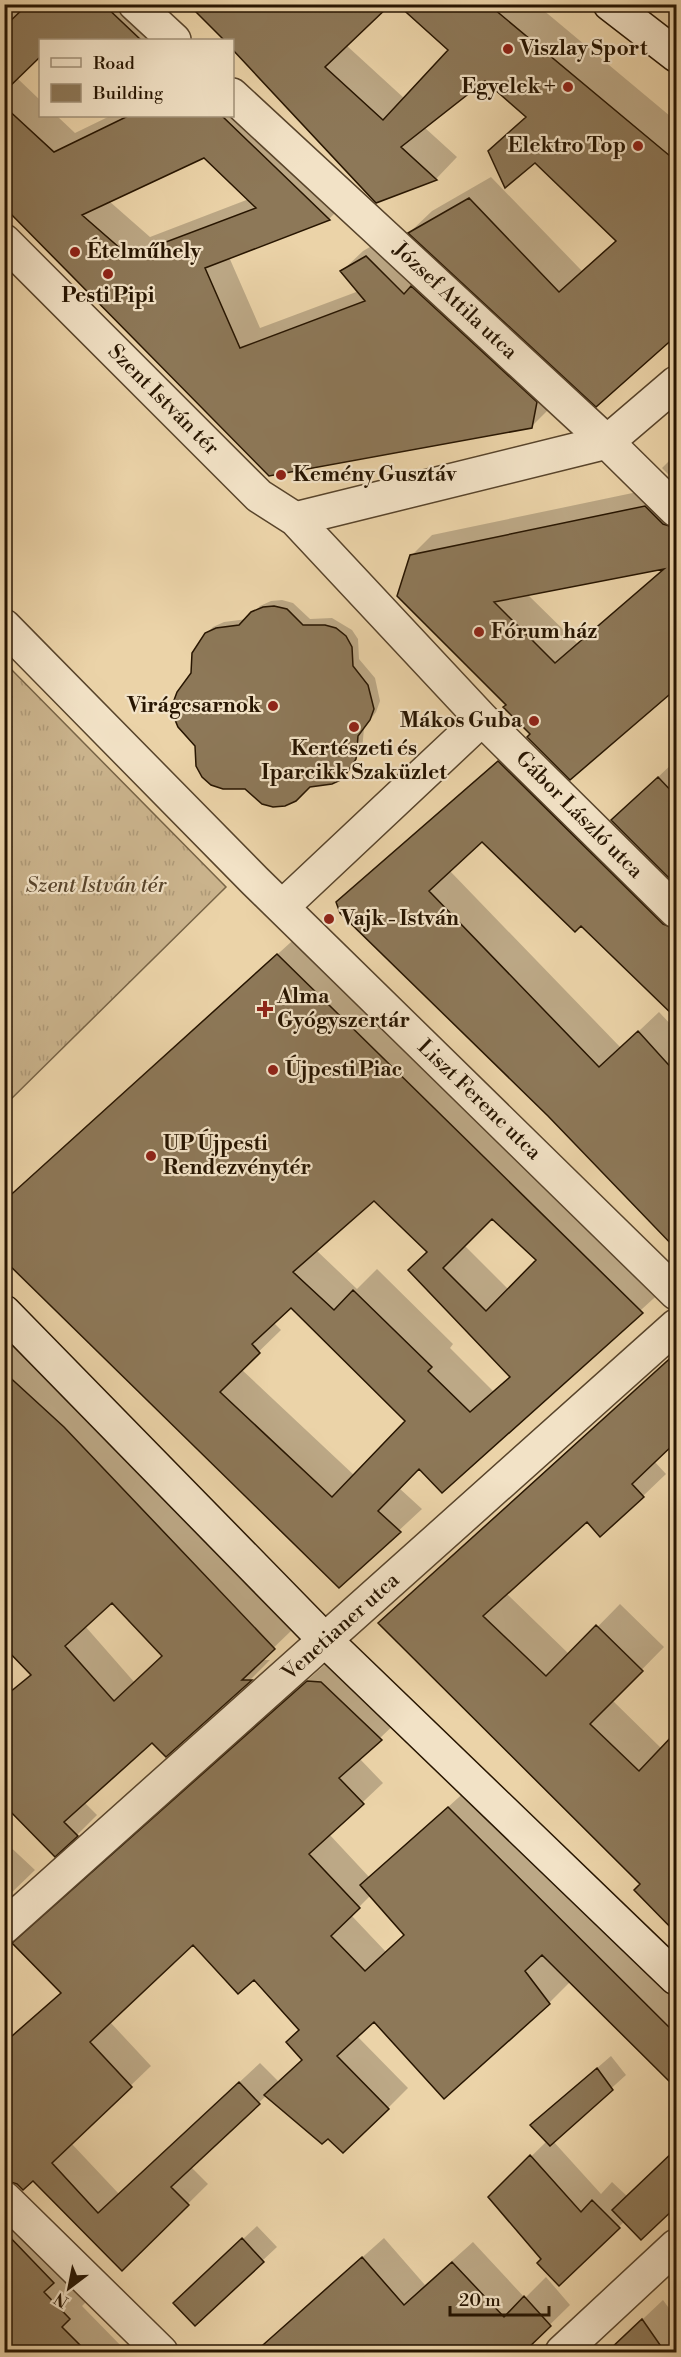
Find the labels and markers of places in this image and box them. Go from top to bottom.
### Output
place label: Viszlay Sport [519,36,648,62]
marker: Viszlay Sport [501,42,515,56]
place label: Egyelek + [461,74,556,100]
marker: Egyelek + [561,80,575,94]
place label: Elektro Top [508,133,626,159]
marker: Elektro Top [631,139,645,153]
place label: Ételműhely [87,237,201,265]
marker: Ételműhely [68,245,82,259]
marker: Pesti Pipi [101,267,115,281]
place label: Pesti Pipi [62,283,155,309]
place label: Kemény Gusztáv [293,462,457,488]
marker: Kemény Gusztáv [274,468,288,482]
place label: Fórum ház [491,619,597,645]
marker: Fórum ház [472,625,486,639]
place label: Virágcsarnok [126,693,262,719]
marker: Virágcsarnok [266,699,280,713]
place label: Mákos Guba [400,708,523,734]
marker: Mákos Guba [527,714,541,728]
marker: Kertészeti és Iparcikk Szaküzlet [347,720,361,734]
place label: Kertészeti és Iparcikk Szaküzlet [261,736,447,786]
place label: Vajk - István [340,906,459,932]
marker: Vajk - István [322,912,336,926]
place label: Alma Gyógyszertár [276,984,410,1034]
marker: Alma Gyógyszertár [258,1002,272,1016]
place label: Újpesti Piac [285,1054,403,1083]
marker: Újpesti Piac [266,1063,280,1077]
place label: UP Újpesti Rendezvénytér [163,1128,311,1181]
marker: UP Újpesti Rendezvénytér [144,1149,158,1163]

